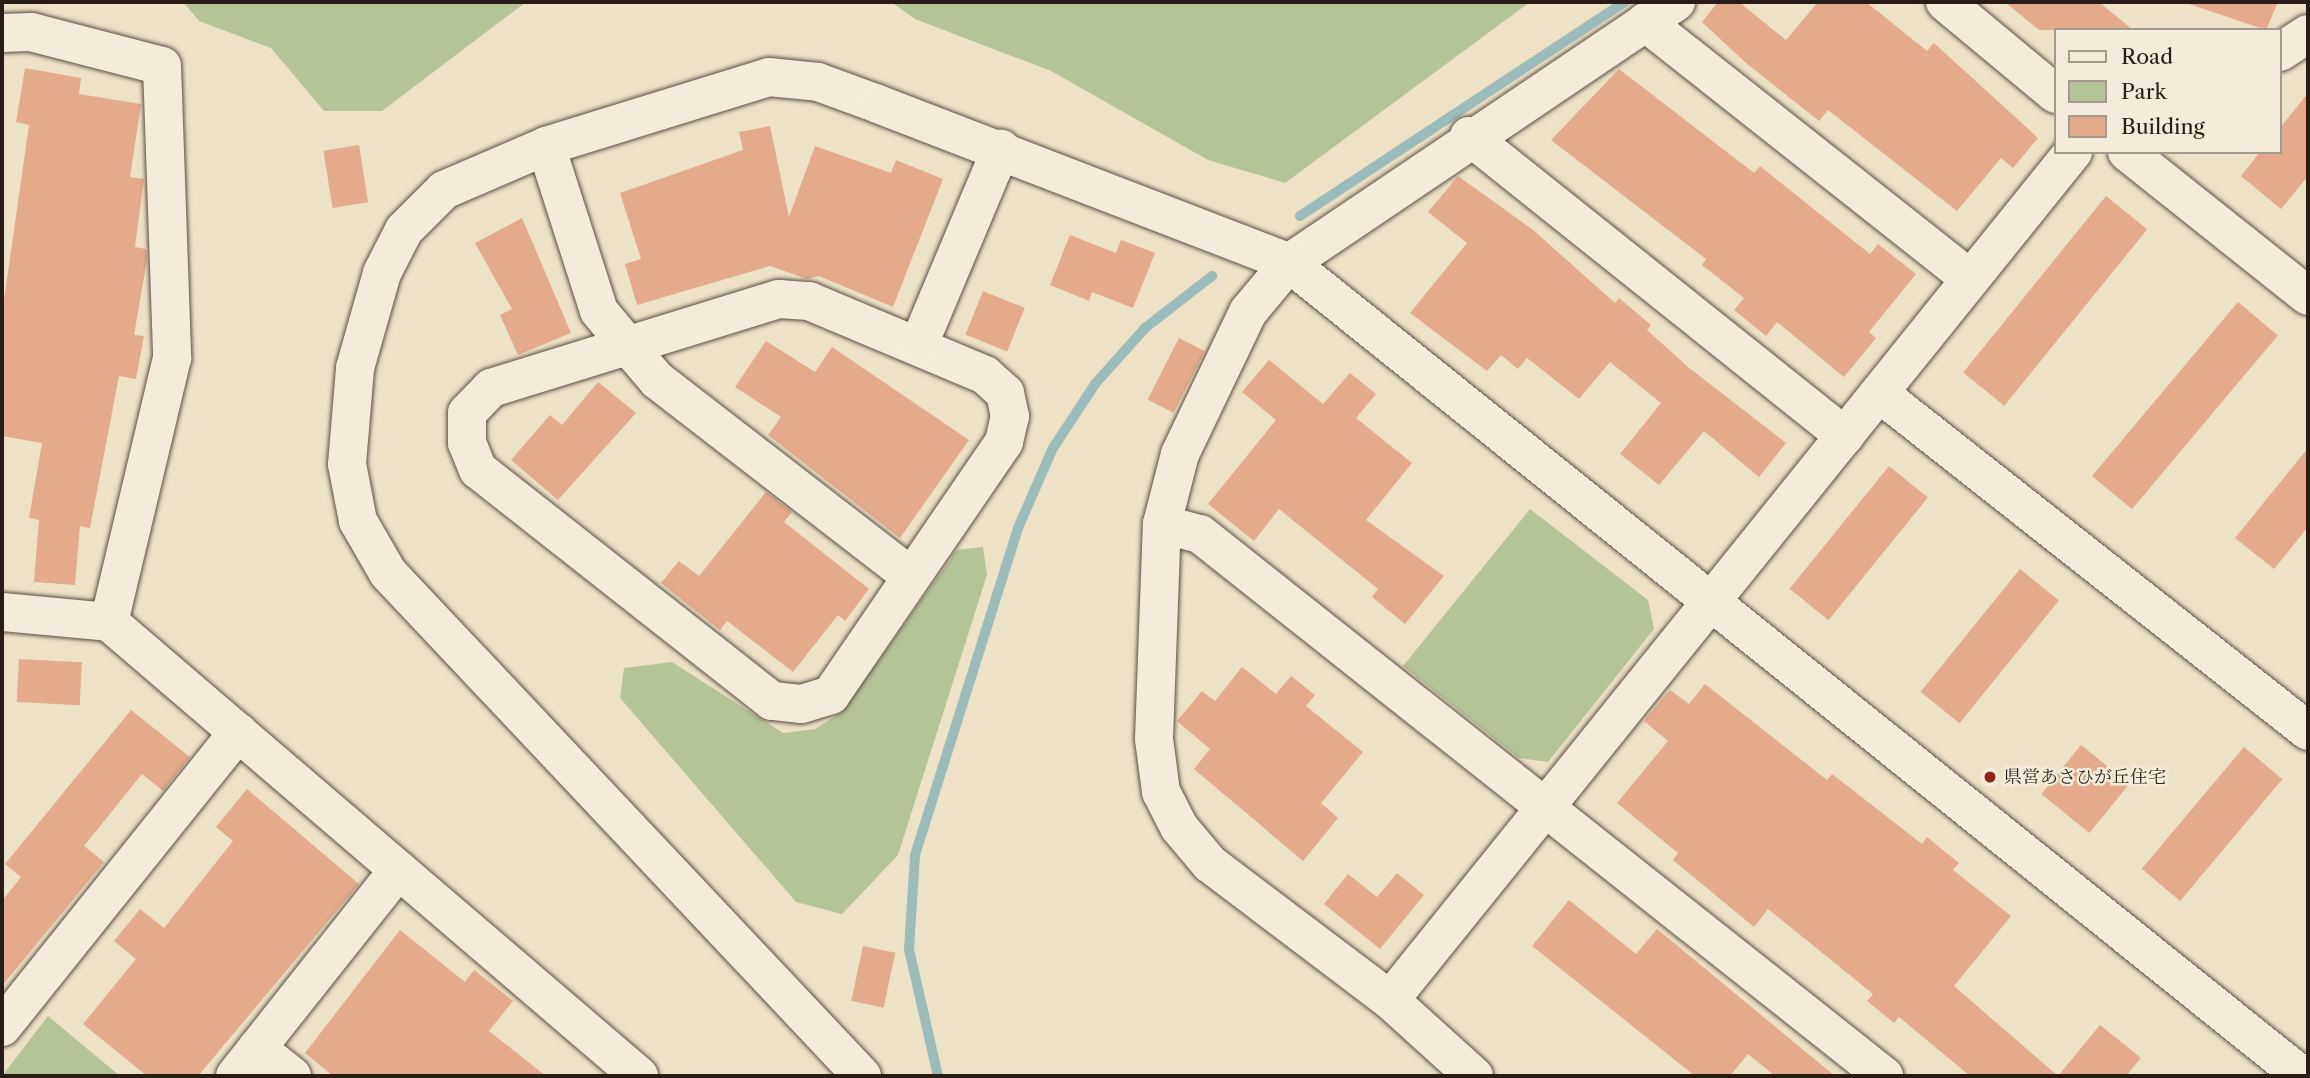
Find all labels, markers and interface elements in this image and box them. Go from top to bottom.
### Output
legend [2054,28,2282,154]
text: Road [2121,44,2173,69]
text: Park [2121,79,2167,104]
text: Building [2121,114,2205,139]
place label: 県営あさひが丘住宅 [2004,766,2166,788]
marker: 県営あさひが丘住宅 [1982,769,1998,785]

